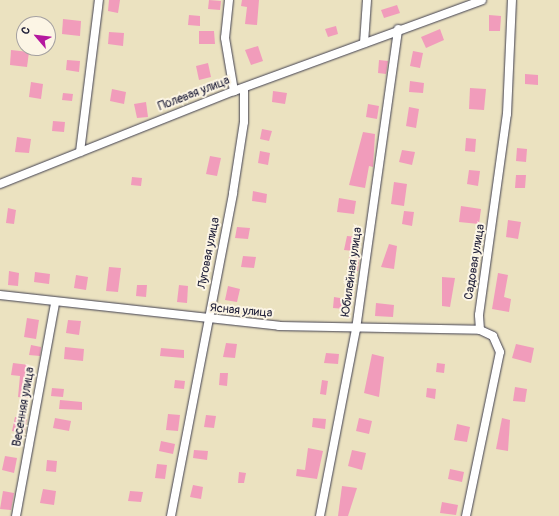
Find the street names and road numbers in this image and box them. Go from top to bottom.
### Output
street label: Полевая улица [156,74,232,114]
street label: Луговая улица [195,216,223,290]
street label: Садовая улица [462,223,488,301]
street label: Юбилейная улица [339,226,365,318]
street label: Ясная улица [209,301,273,321]
street label: Весенняя улица [10,366,38,448]

